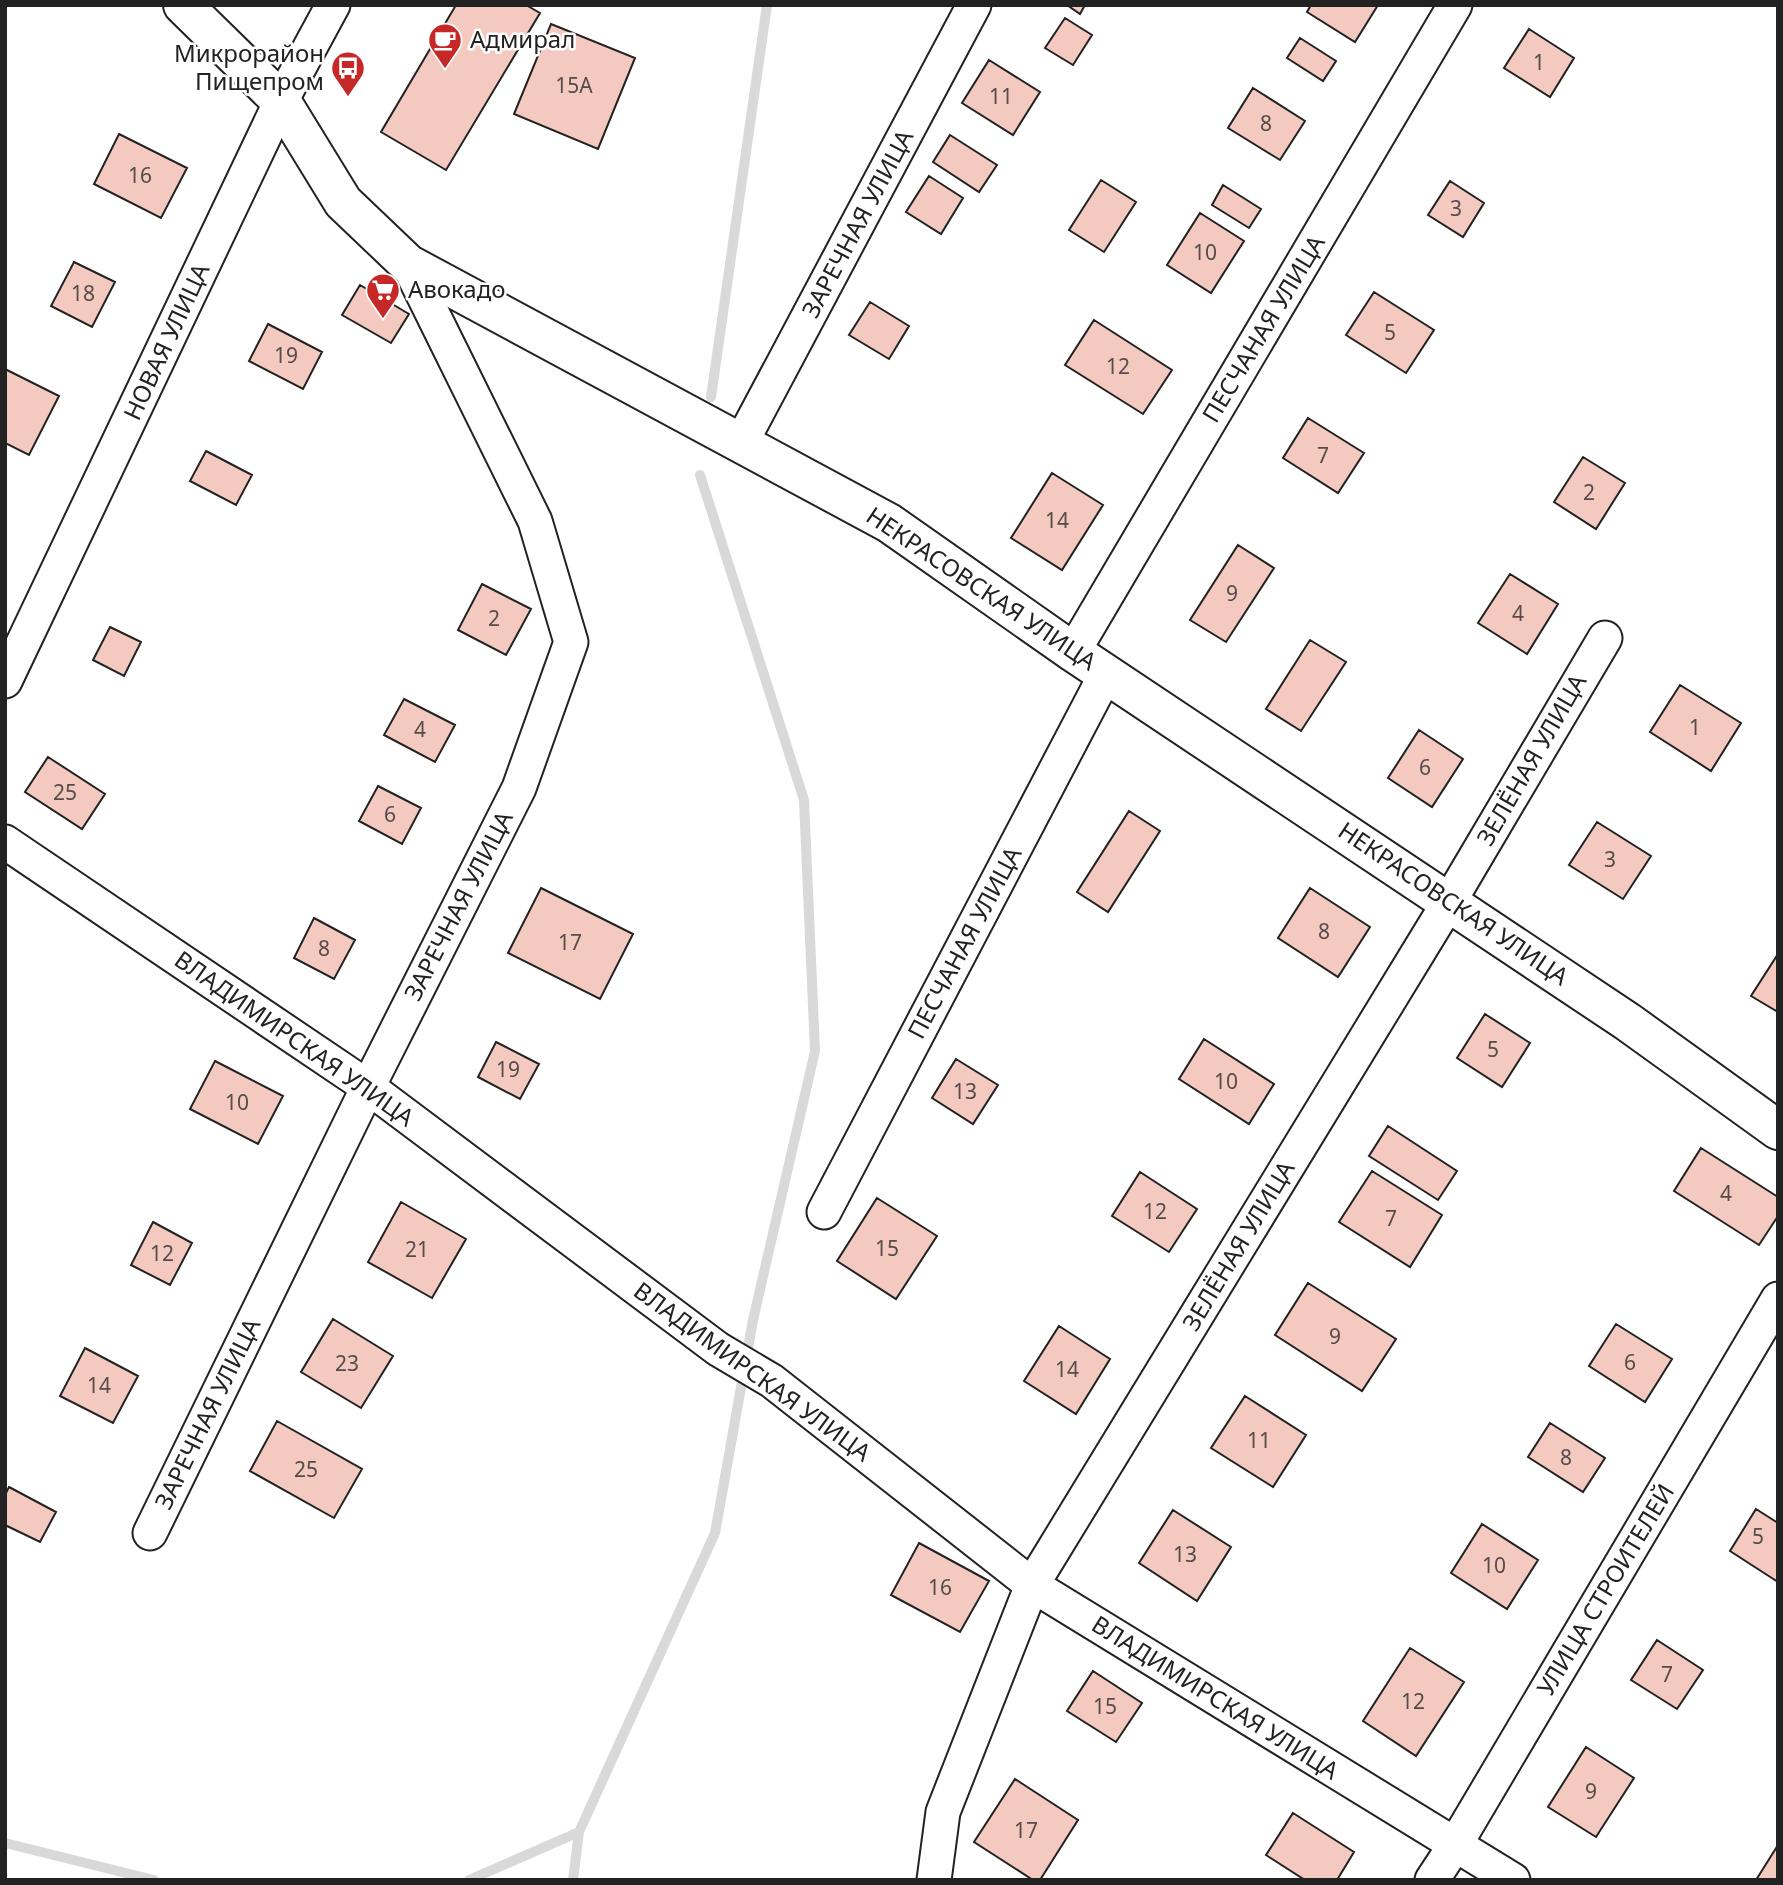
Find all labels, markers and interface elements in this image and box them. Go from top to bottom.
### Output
cafe icon: Адмирал [426,21,464,70]
place label: Адмирал [470,22,575,55]
place label: Микрорайон Пищепром [174,36,324,97]
house number: 1 [1533,48,1545,76]
bus stop icon: Микрорайон Пищепром [329,49,367,98]
house number: 15А [555,71,593,99]
house number: 11 [989,82,1013,110]
house number: 8 [1260,109,1272,137]
street label: ЗАРЕЧНАЯ УЛИЦА [793,123,920,323]
house number: 16 [128,161,152,189]
house number: 3 [1450,194,1462,222]
street label: ПЕСЧАНАЯ УЛИЦА [1194,228,1332,428]
house number: 10 [1193,238,1217,266]
street label: НОВАЯ УЛИЦА [115,257,217,425]
supermarket icon: Авокадо [364,271,402,320]
place label: Авокадо [408,272,506,305]
house number: 18 [71,279,95,307]
house number: 5 [1384,318,1396,346]
house number: 19 [274,341,298,369]
house number: 12 [1106,352,1130,380]
house number: 7 [1317,441,1329,469]
house number: 2 [1583,478,1595,506]
street label: НЕКРАСОВСКАЯ УЛИЦА [860,498,1104,678]
house number: 14 [1045,506,1069,534]
house number: 9 [1226,579,1238,607]
house number: 4 [1512,599,1524,627]
house number: 2 [488,604,500,632]
street label: ЗЕЛЁНАЯ УЛИЦА [1468,667,1593,851]
house number: 1 [1689,713,1701,741]
house number: 4 [414,715,426,743]
house number: 6 [1419,753,1431,781]
house number: 25 [53,778,77,806]
house number: 6 [384,800,396,828]
street label: ЗАРЕЧНАЯ УЛИЦА [396,804,520,1006]
street label: НЕКРАСОВСКАЯ УЛИЦА [1332,813,1576,993]
street label: ПЕСЧАНАЯ УЛИЦА [899,840,1029,1044]
house number: 3 [1604,845,1616,873]
house number: 8 [1318,917,1330,945]
house number: 17 [558,928,582,956]
house number: 8 [318,934,330,962]
street label: ВЛАДИМИРСКАЯ УЛИЦА [168,942,422,1134]
house number: 5 [1487,1035,1499,1063]
house number: 19 [496,1055,520,1083]
house number: 10 [1214,1067,1238,1095]
house number: 13 [953,1077,977,1105]
house number: 10 [225,1088,249,1116]
street label: ЗЕЛЁНАЯ УЛИЦА [1174,1154,1302,1336]
house number: 4 [1720,1179,1732,1207]
house number: 12 [1143,1197,1167,1225]
house number: 7 [1385,1204,1397,1232]
house number: 15 [875,1234,899,1262]
house number: 21 [405,1235,429,1263]
house number: 12 [150,1239,174,1267]
street label: ВЛАДИМИРСКАЯ УЛИЦА [628,1274,879,1468]
street label: ЗАРЕЧНАЯ УЛИЦА [146,1312,267,1514]
house number: 9 [1329,1322,1341,1350]
house number: 6 [1624,1348,1636,1376]
house number: 23 [335,1349,359,1377]
house number: 14 [1055,1355,1079,1383]
house number: 14 [87,1371,111,1399]
house number: 11 [1247,1426,1271,1454]
house number: 8 [1560,1443,1572,1471]
house number: 25 [294,1455,318,1483]
street label: УЛИЦА СТРОИТЕЛЕЙ [1528,1477,1681,1701]
house number: 5 [1752,1522,1764,1550]
house number: 13 [1173,1540,1197,1568]
house number: 10 [1482,1551,1506,1579]
house number: 16 [928,1573,952,1601]
street label: ВЛАДИМИРСКАЯ УЛИЦА [1086,1607,1346,1787]
house number: 7 [1661,1660,1673,1688]
house number: 12 [1401,1687,1425,1715]
house number: 15 [1093,1692,1117,1720]
house number: 9 [1585,1777,1597,1805]
house number: 17 [1014,1816,1038,1844]

